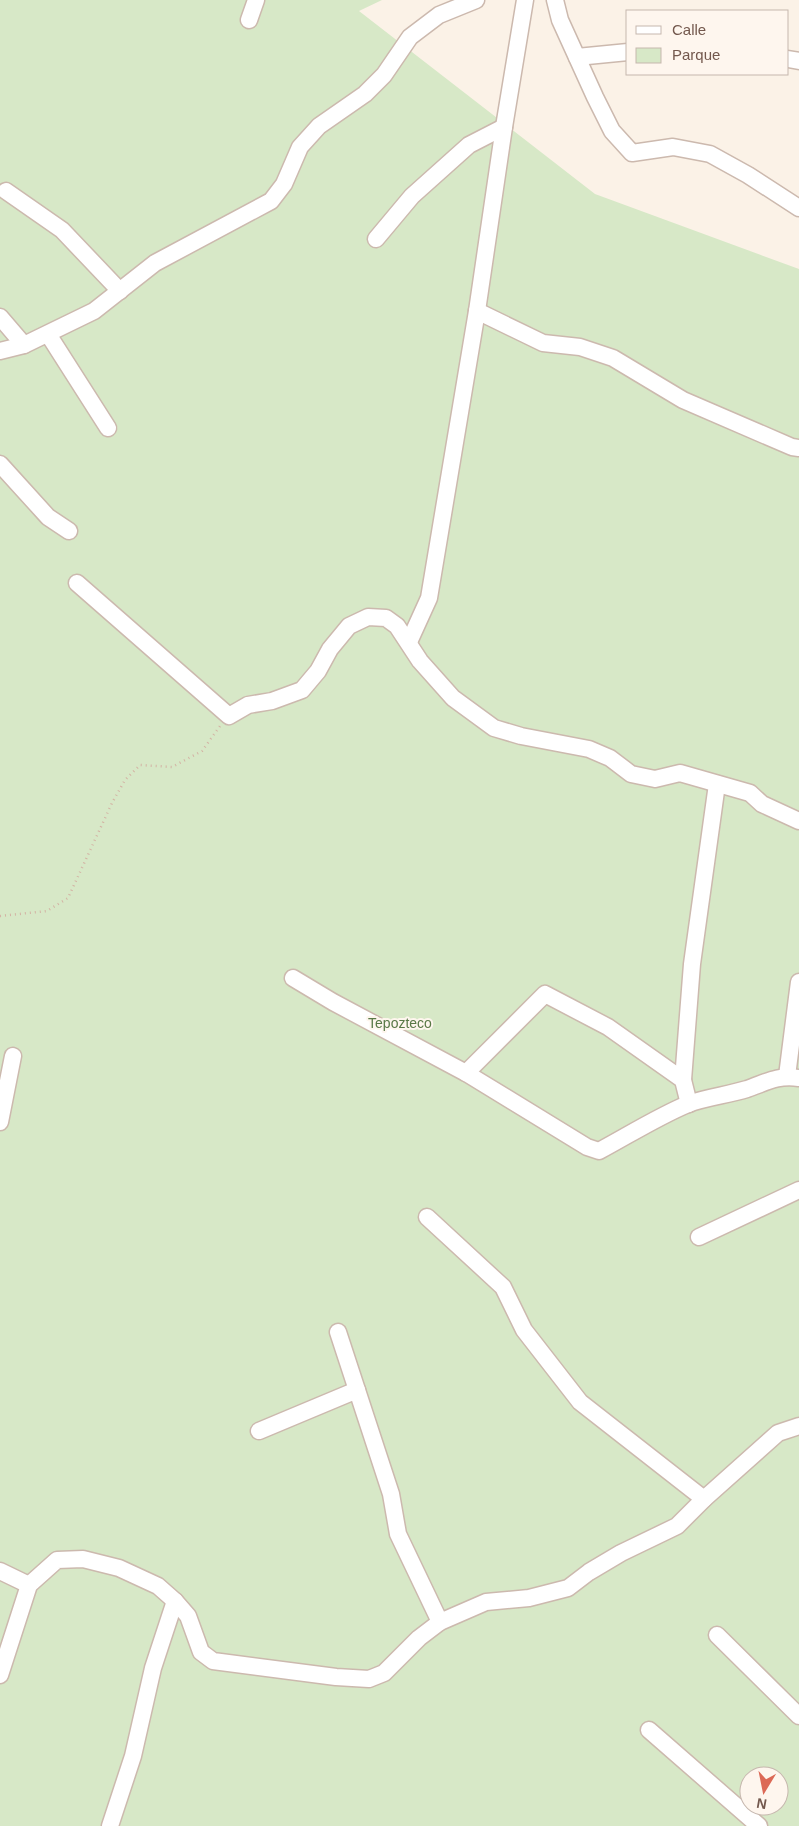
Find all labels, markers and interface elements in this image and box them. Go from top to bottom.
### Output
legend [626,10,789,75]
text: Calle [672,21,706,38]
text: Parque [672,46,720,63]
park label: Tepozteco [368,1015,432,1031]
north arrow [739,1766,789,1816]
text: N [755,1795,768,1813]

